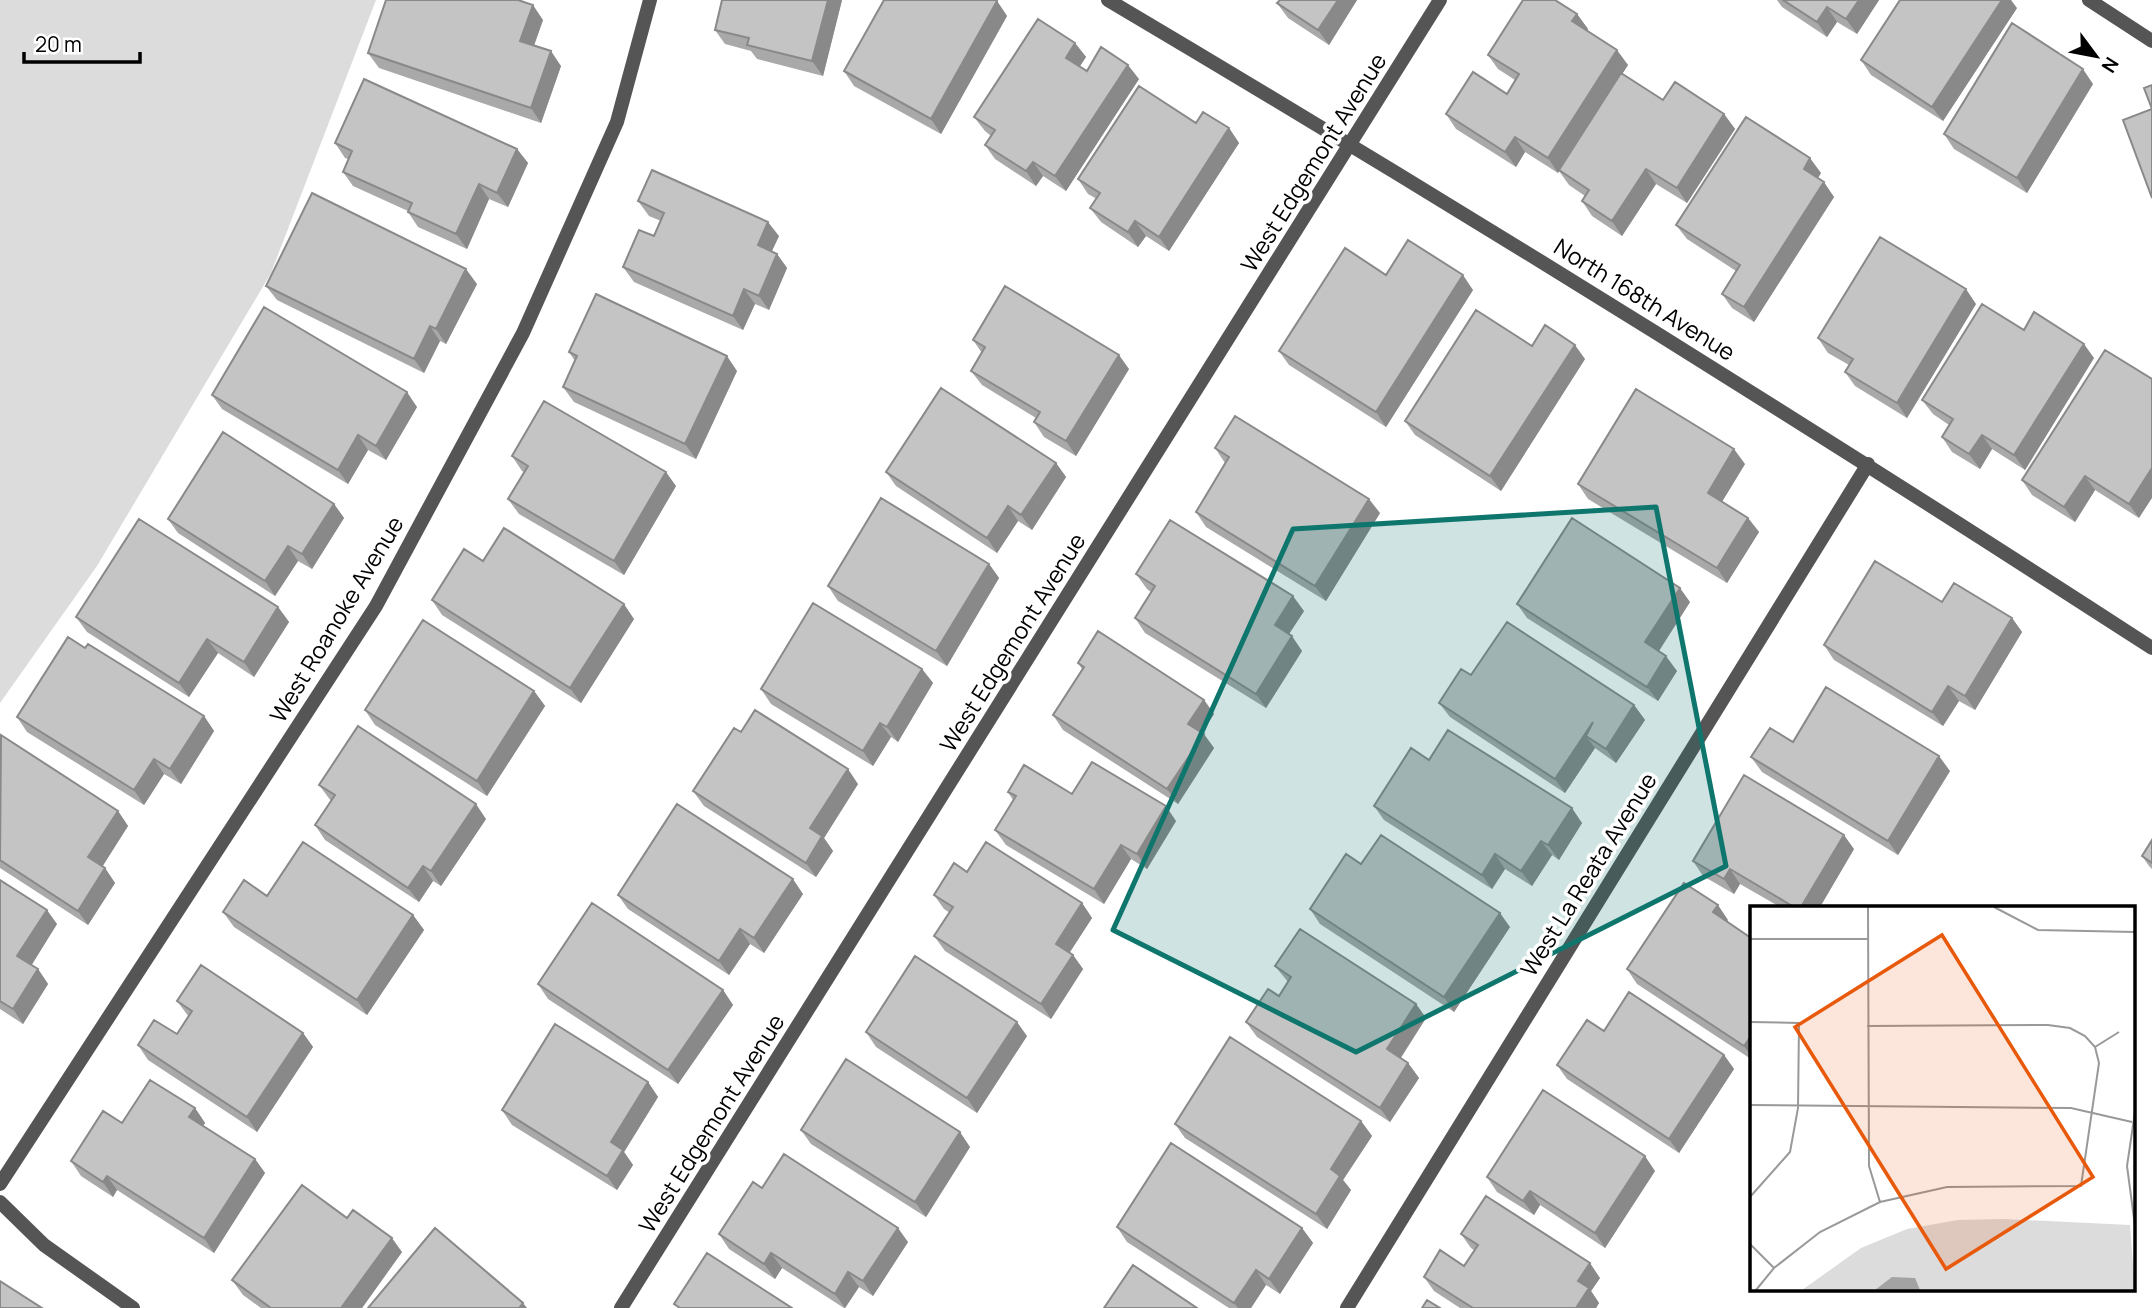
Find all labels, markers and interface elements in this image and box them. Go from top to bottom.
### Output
scale bar [24,21,140,65]
north arrow [2061,21,2131,91]
text: 20 m [35,30,82,58]
street label: West Edgemont Avenue [1233,47,1393,277]
text: N [2096,52,2125,78]
street label: North 168th Avenue [1548,230,1742,368]
street label: West Roanoke Avenue [262,510,410,728]
street label: West Edgemont Avenue [932,527,1092,757]
street label: West La Reata Avenue [1512,766,1664,982]
inset map [1750,906,2134,1290]
street label: West Edgemont Avenue [631,1008,791,1238]

